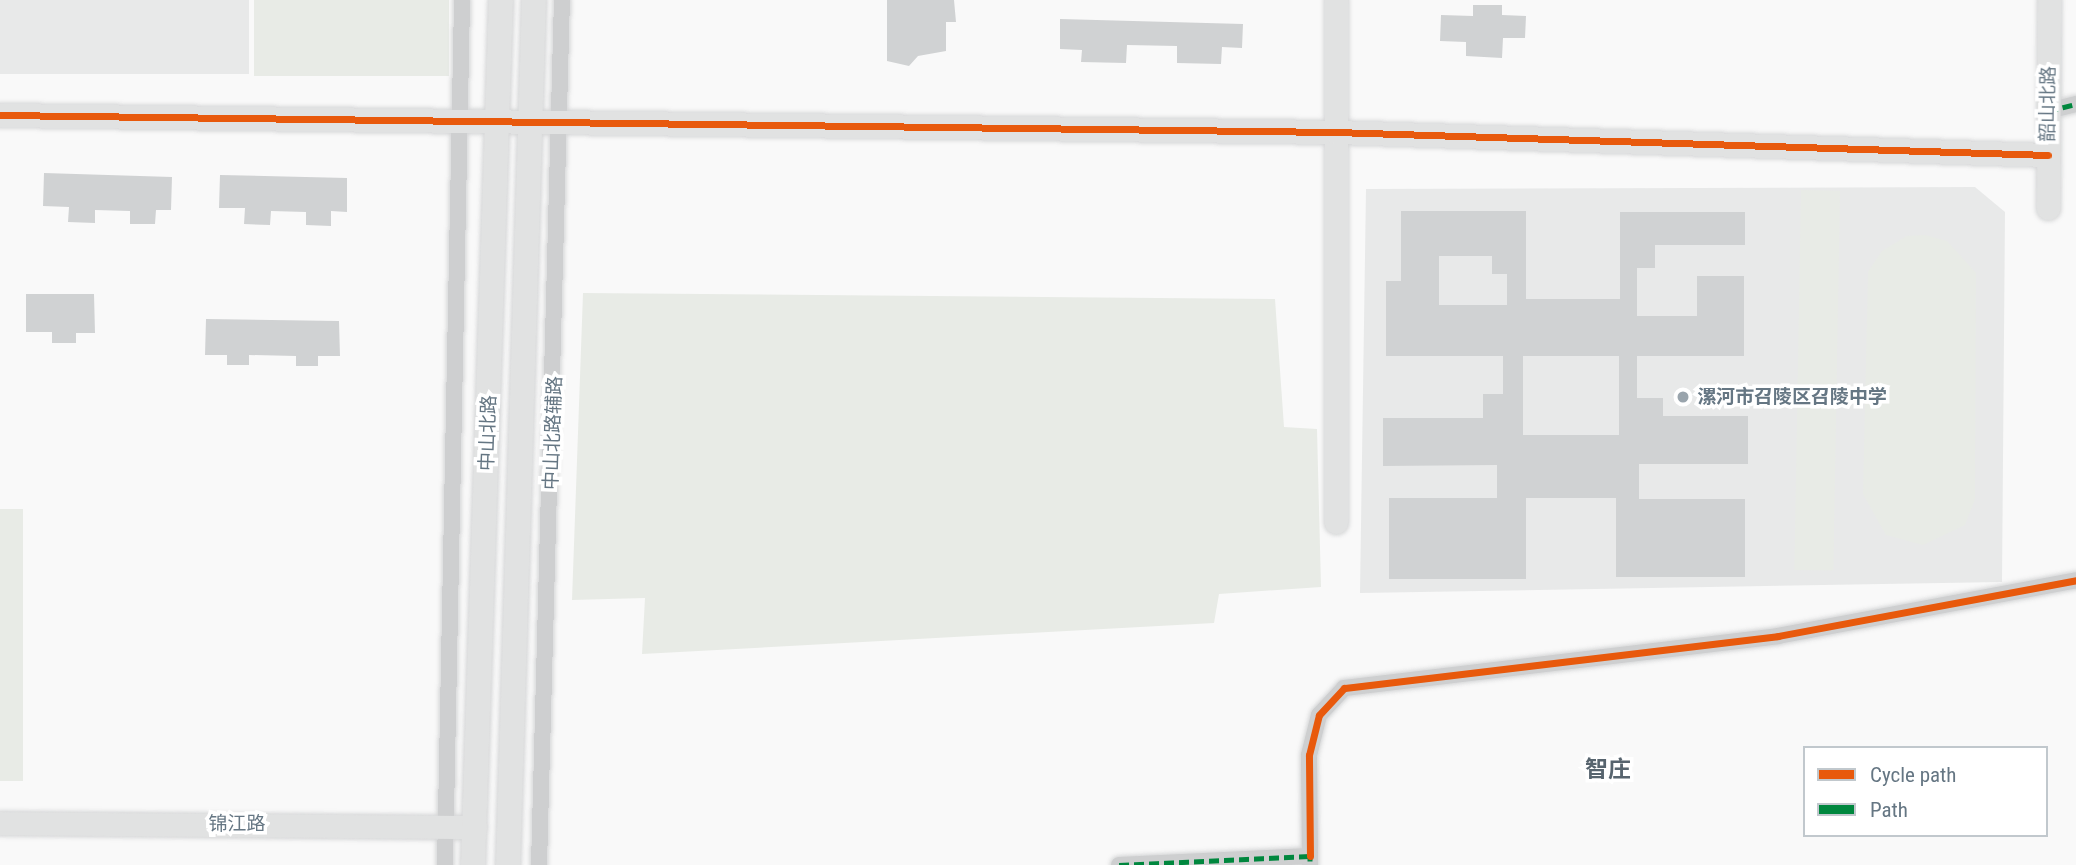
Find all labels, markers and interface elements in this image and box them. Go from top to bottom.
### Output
street label: 韶山北路 [2036,66,2060,142]
street label: 中山北路辅路 [540,376,566,490]
place label: 漯河市召陵区召陵中学 [1697,386,1887,408]
marker: 漯河市召陵区召陵中学 [1675,389,1691,405]
street label: 中山北路 [475,395,501,471]
legend [1803,746,2048,837]
district label: 智庄 [1585,756,1631,784]
text: Cycle path [1870,763,1956,787]
text: Path [1870,798,1908,822]
street label: 锦江路 [209,813,265,835]

